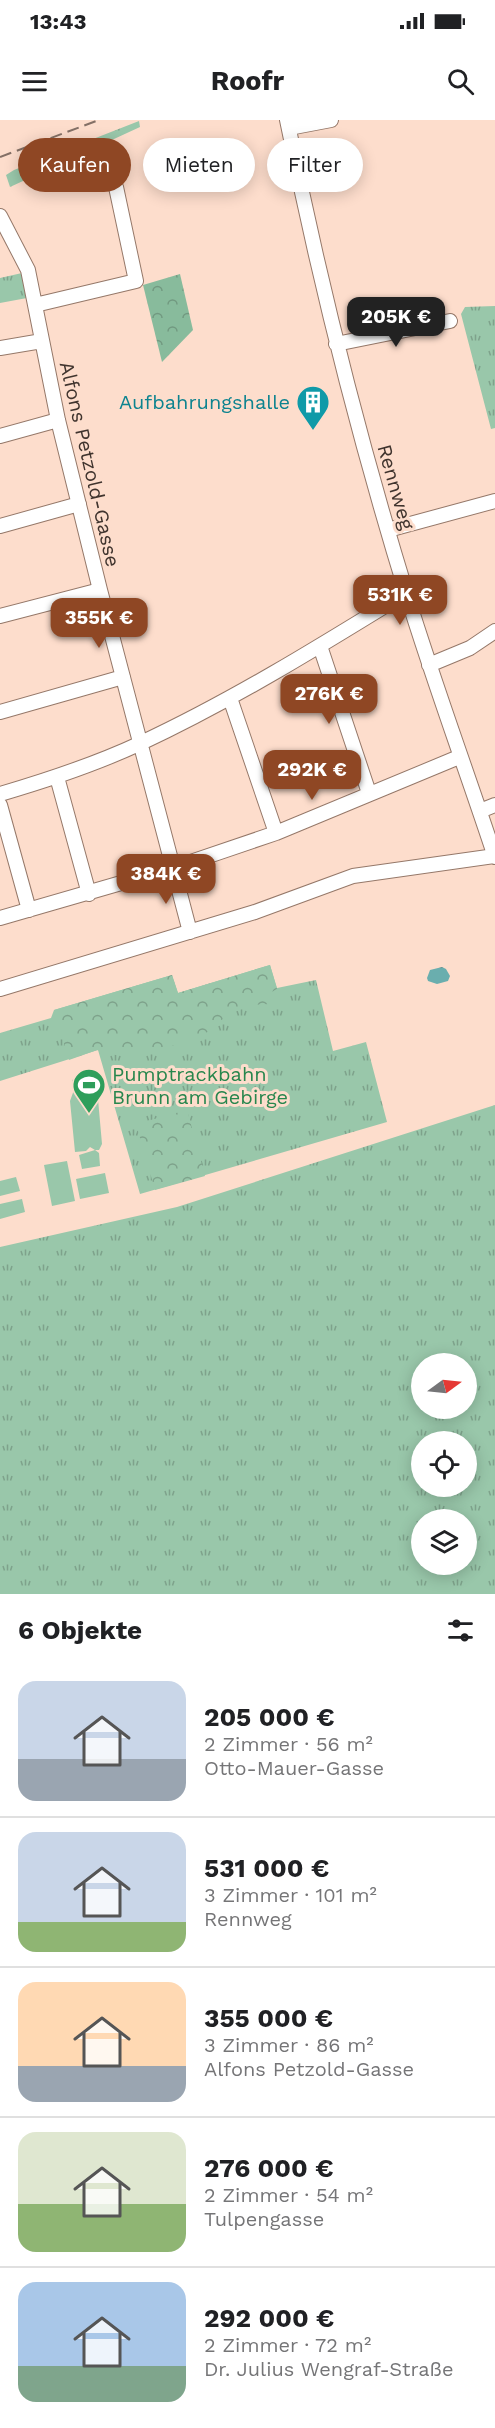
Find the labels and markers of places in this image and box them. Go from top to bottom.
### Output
pin: 205K € [347,297,445,348]
building icon: Aufbahrungshalle [295,384,331,431]
place label: Aufbahrungshalle [119,390,290,414]
pin: 531K € [351,575,449,626]
pin: 355K € [50,598,148,649]
pin: 276K € [280,674,378,725]
pin: 292K € [263,750,361,801]
pin: 384K € [117,854,215,905]
place label: Pumptrackbahn Brunn am Gebirge [112,1062,288,1109]
sports icon: Pumptrackbahn Brunn am Gebirge [71,1067,107,1114]

